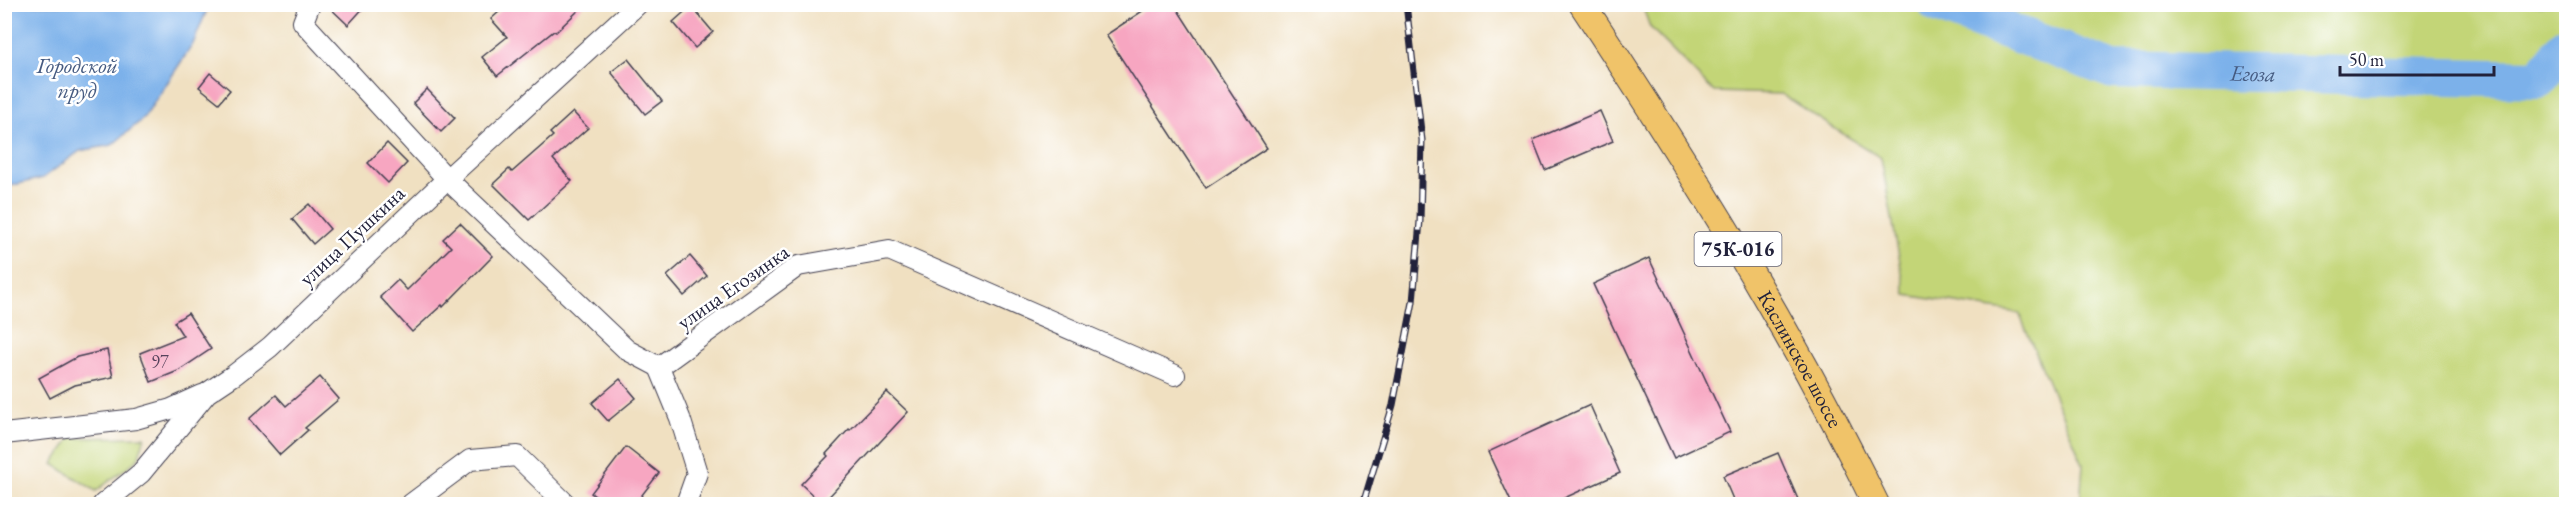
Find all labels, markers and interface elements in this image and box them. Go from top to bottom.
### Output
scale bar [2340,39,2494,77]
text: 50 m [2349,48,2384,71]
water label: Городской пруд [35,51,118,105]
water label: Егоза [2229,58,2276,88]
street label: улица Пушкина [293,179,411,291]
road number: 75К-016 [1694,232,1782,266]
street label: улица Егозинка [671,238,795,335]
street label: Каслинское шоссе [1752,286,1849,432]
house number: 97 [151,350,169,373]

